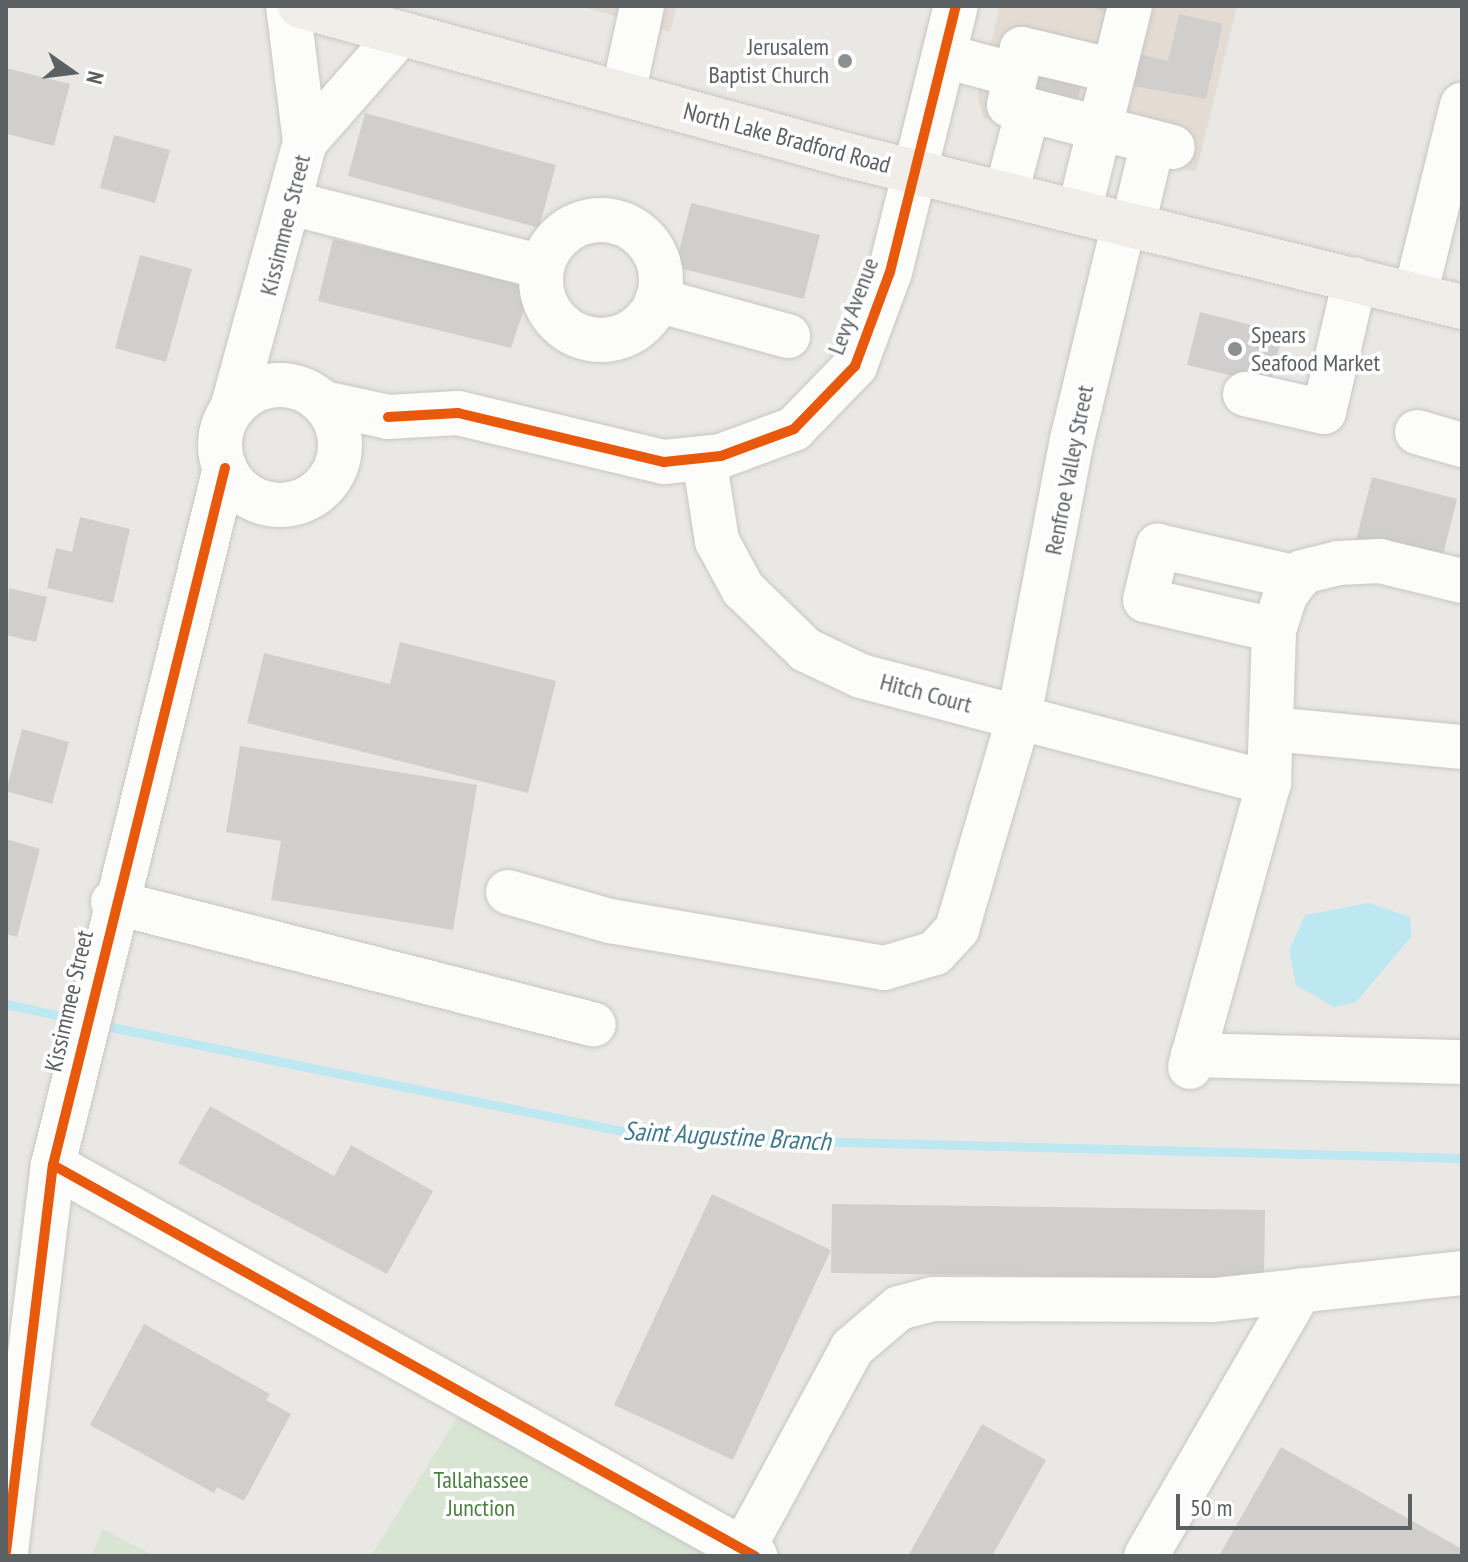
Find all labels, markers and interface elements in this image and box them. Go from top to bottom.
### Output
north arrow [32,32,112,112]
place label: Jerusalem Baptist Church [708,33,829,89]
marker: Jerusalem Baptist Church [836,52,854,70]
text: N [80,69,110,87]
street label: North Lake Bradford Road [680,97,894,179]
street label: Kissimmee Street [254,152,316,298]
street label: Levy Avenue [821,253,885,359]
place label: Spears Seafood Market [1251,321,1380,377]
marker: Spears Seafood Market [1226,340,1244,358]
street label: Renfroe Valley Street [1038,382,1100,558]
street label: Hitch Court [877,667,975,719]
street label: Kissimmee Street [39,928,99,1074]
water label: Saint Augustine Branch [622,1115,832,1157]
park label: Tallahassee Junction [433,1466,529,1522]
scale bar [1180,1478,1416,1528]
text: 50 m [1190,1492,1232,1523]

